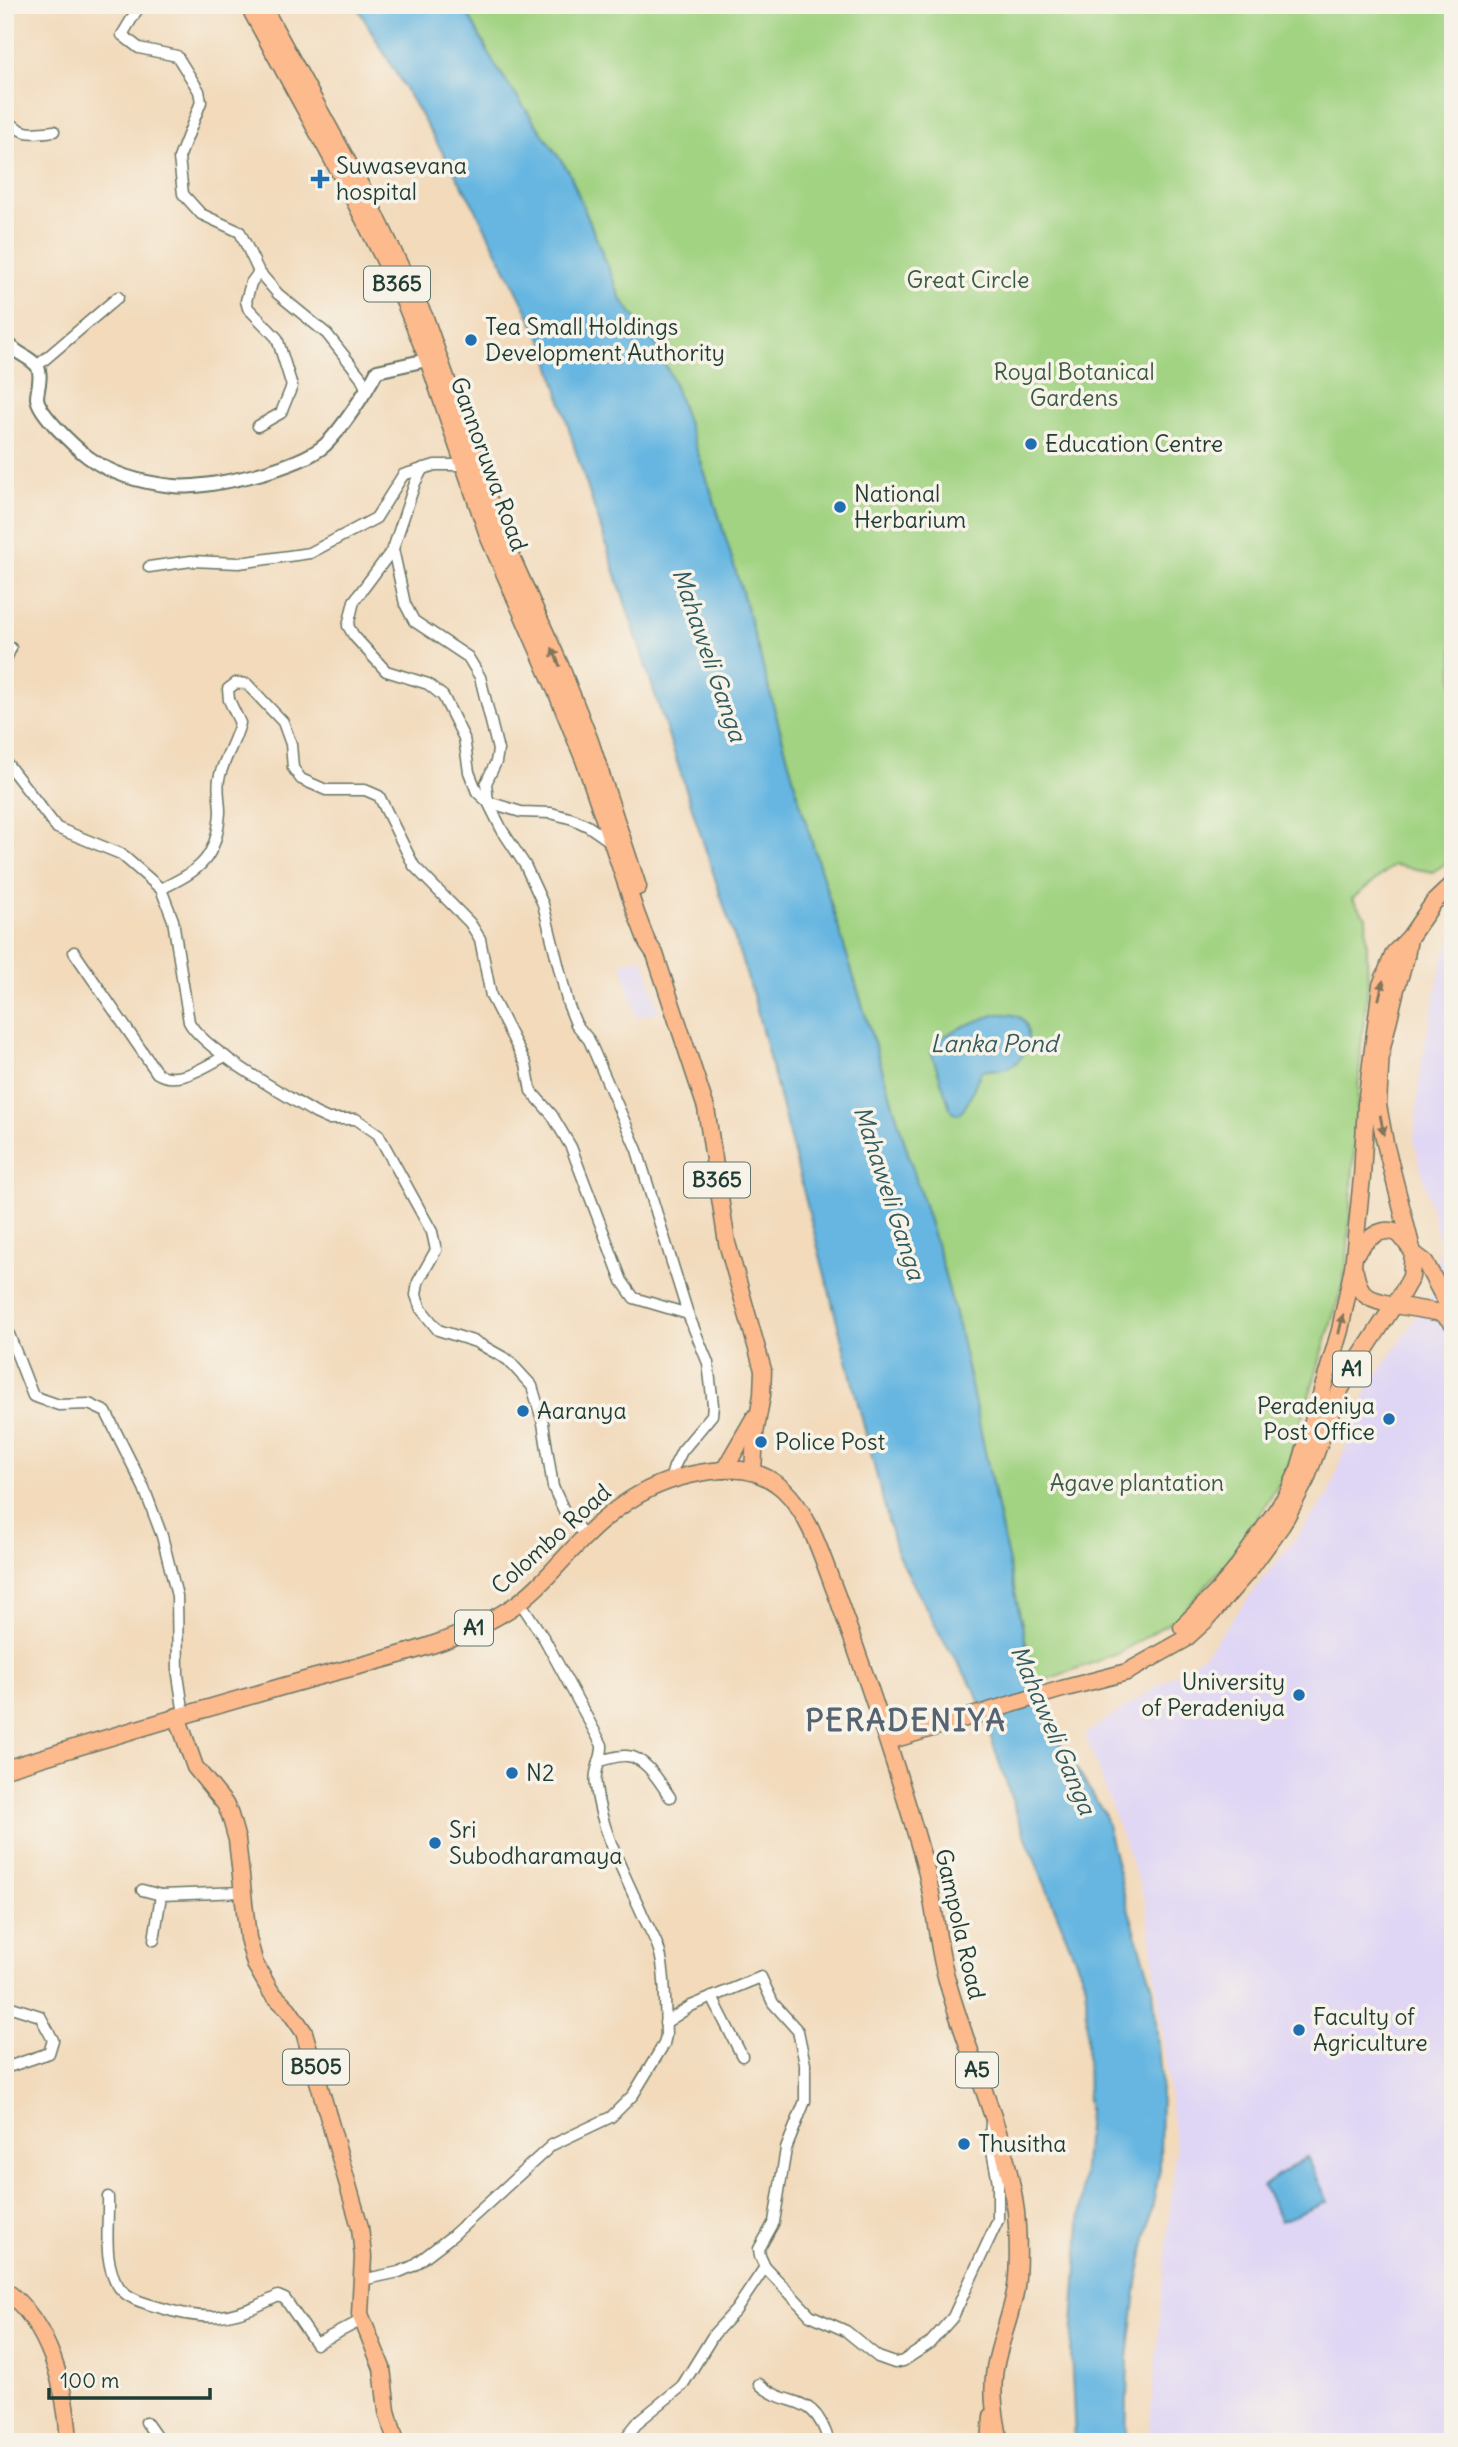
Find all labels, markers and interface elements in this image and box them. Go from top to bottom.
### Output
place label: Suwasevana hospital [336,151,467,206]
marker: Suwasevana hospital [310,169,330,189]
park label: Great Circle [907,265,1029,294]
road number: B365 [364,266,430,302]
place label: Tea Small Holdings Development Authority [485,312,725,367]
marker: Tea Small Holdings Development Authority [463,332,479,348]
park label: Royal Botanical Gardens [993,357,1155,412]
street label: Gannoruwa Road [445,373,534,555]
place label: Education Centre [1045,429,1223,458]
marker: Education Centre [1023,436,1039,452]
place label: National Herbarium [854,479,966,534]
marker: National Herbarium [832,499,848,515]
water label: Mahaweli Ganga [666,564,754,746]
one-way arrow [551,646,562,667]
one-way arrow [1375,979,1386,1001]
water label: Lanka Pond [930,1028,1061,1058]
water label: Mahaweli Ganga [848,1102,933,1285]
one-way arrow [1377,1114,1388,1136]
road number: B365 [684,1162,750,1198]
one-way arrow [1336,1313,1347,1335]
road number: A1 [1333,1352,1371,1386]
place label: Peradeniya Post Office [1257,1391,1375,1446]
place label: Aaranya [537,1396,627,1425]
marker: Aaranya [515,1403,531,1419]
marker: Peradeniya Post Office [1381,1411,1397,1427]
place label: Police Post [775,1427,885,1456]
marker: Police Post [753,1434,769,1450]
park label: Agave plantation [1050,1468,1224,1497]
street label: Colombo Road [485,1477,617,1600]
road number: A1 [455,1610,493,1646]
water label: Mahaweli Ganga [1005,1641,1104,1820]
place label: University of Peradeniya [1141,1667,1285,1722]
marker: University of Peradeniya [1291,1687,1307,1703]
district label: PERADENIYA [805,1701,1007,1739]
place label: N2 [526,1758,555,1787]
marker: N2 [504,1765,520,1781]
place label: Sri Subodharamaya [449,1815,622,1870]
marker: Sri Subodharamaya [427,1835,443,1851]
street label: Gampola Road [929,1846,992,2002]
place label: Faculty of Agriculture [1313,2002,1428,2057]
marker: Faculty of Agriculture [1291,2022,1307,2038]
road number: B505 [283,2050,349,2084]
road number: A5 [956,2052,998,2088]
place label: Thusitha [978,2129,1066,2158]
marker: Thusitha [956,2136,972,2152]
scale bar [49,2356,210,2400]
text: 100 m [60,2367,119,2394]

